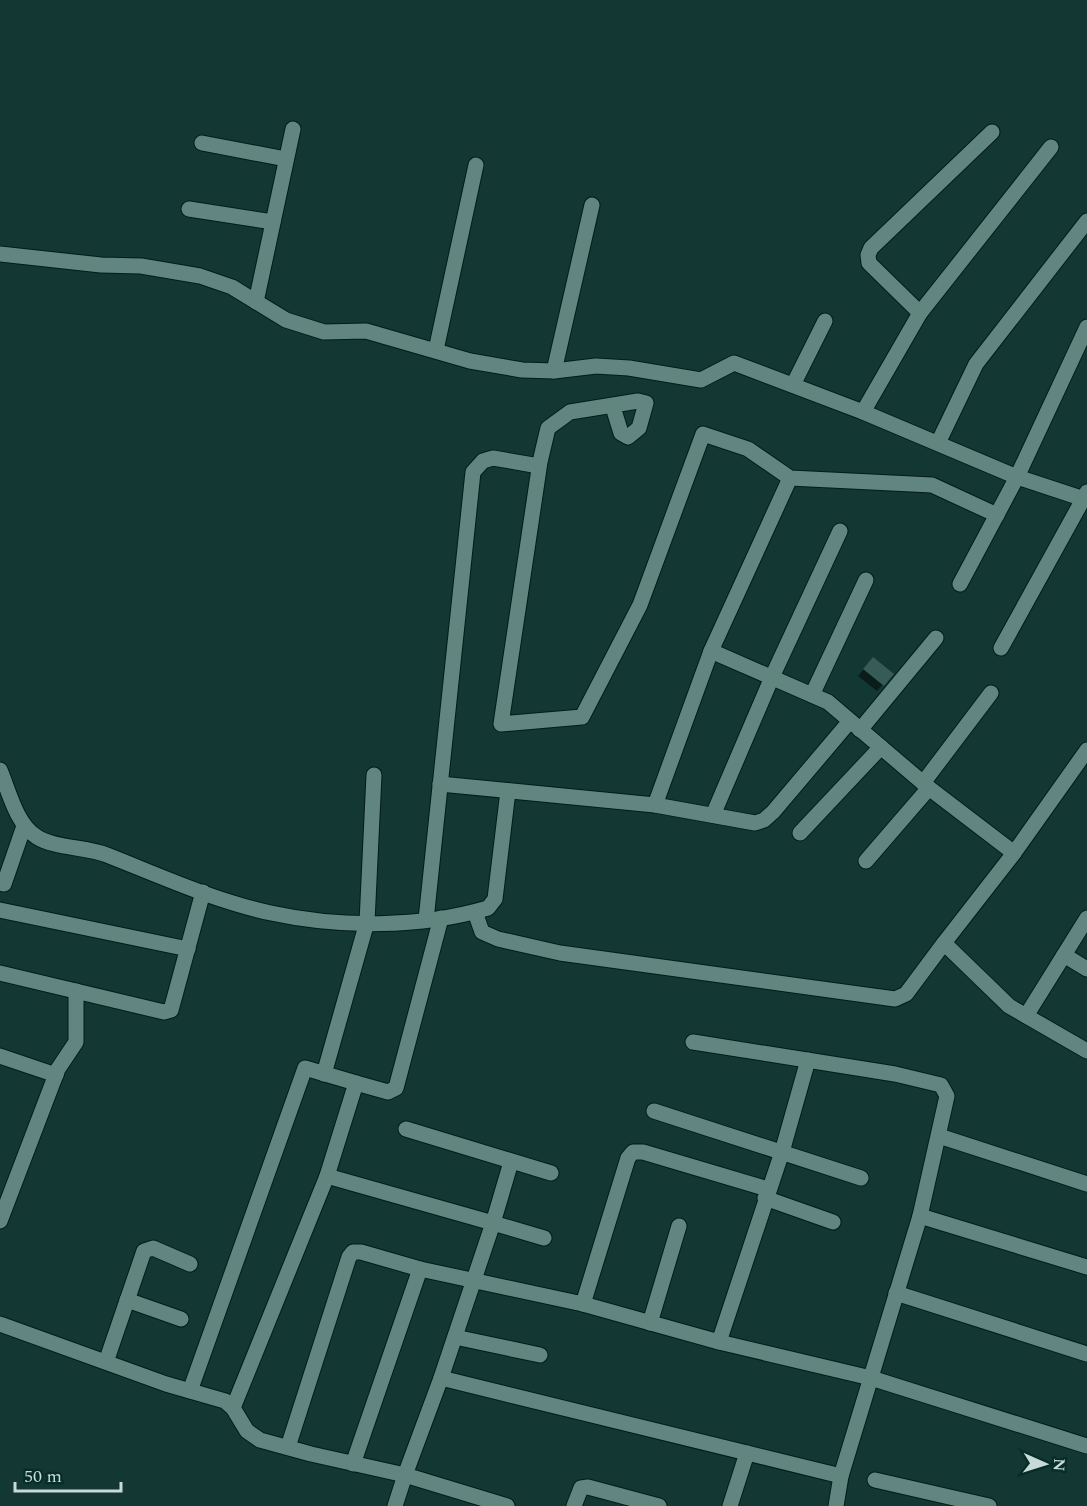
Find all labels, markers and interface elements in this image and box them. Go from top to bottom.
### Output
north arrow [1015,1434,1075,1494]
scale bar [15,1455,122,1493]
text: N [1047,1458,1071,1472]
text: 50 m [24,1463,62,1490]

